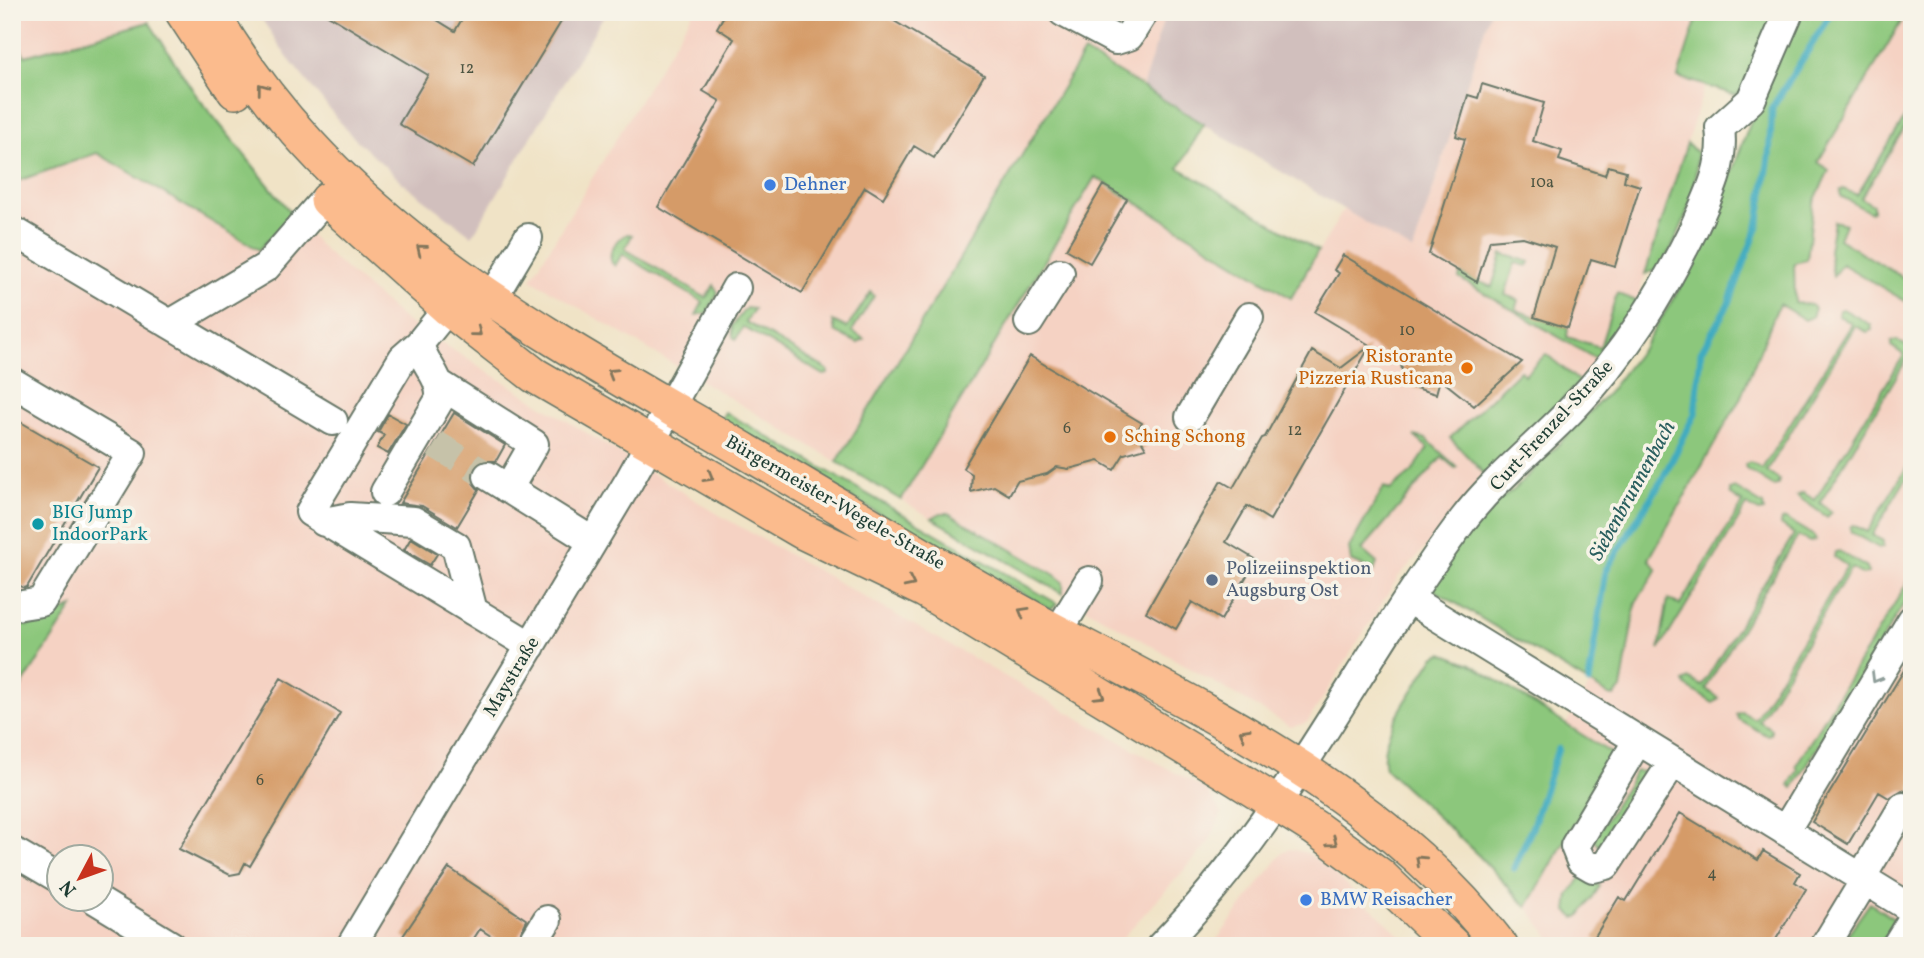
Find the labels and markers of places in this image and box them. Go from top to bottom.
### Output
place label: Dehner [784,172,847,198]
marker: Dehner [762,177,778,193]
place label: Ristorante Pizzeria Rusticana [1298,344,1453,392]
marker: Ristorante Pizzeria Rusticana [1459,360,1475,376]
place label: Sching Schong [1124,424,1245,450]
marker: Sching Schong [1102,429,1118,445]
place label: BIG Jump IndoorPark [52,500,148,548]
marker: BIG Jump IndoorPark [30,516,46,532]
place label: Polizeiinspektion Augsburg Ost [1226,556,1372,604]
marker: Polizeiinspektion Augsburg Ost [1204,572,1220,588]
place label: BMW Reisacher [1320,887,1452,913]
marker: BMW Reisacher [1298,892,1314,908]

